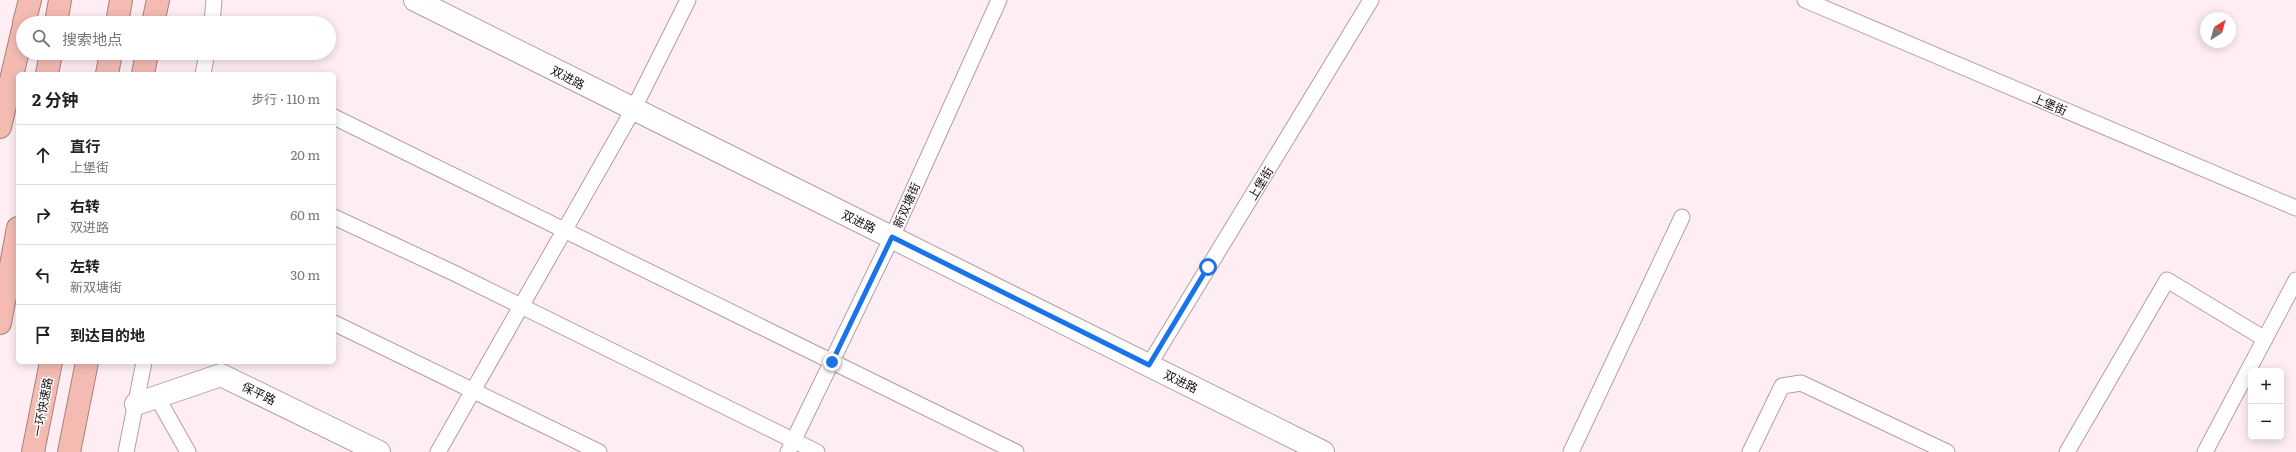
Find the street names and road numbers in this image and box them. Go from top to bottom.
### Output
street label: 双进路 [548,61,588,93]
street label: 上堡街 [2030,89,2070,119]
street label: 上堡街 [1243,163,1277,203]
street label: 新双塘街 [888,179,924,231]
street label: 双进路 [839,205,879,237]
street label: 双进路 [1161,365,1201,397]
street label: 一环快速路 [27,376,57,438]
street label: 保平路 [239,377,279,409]

